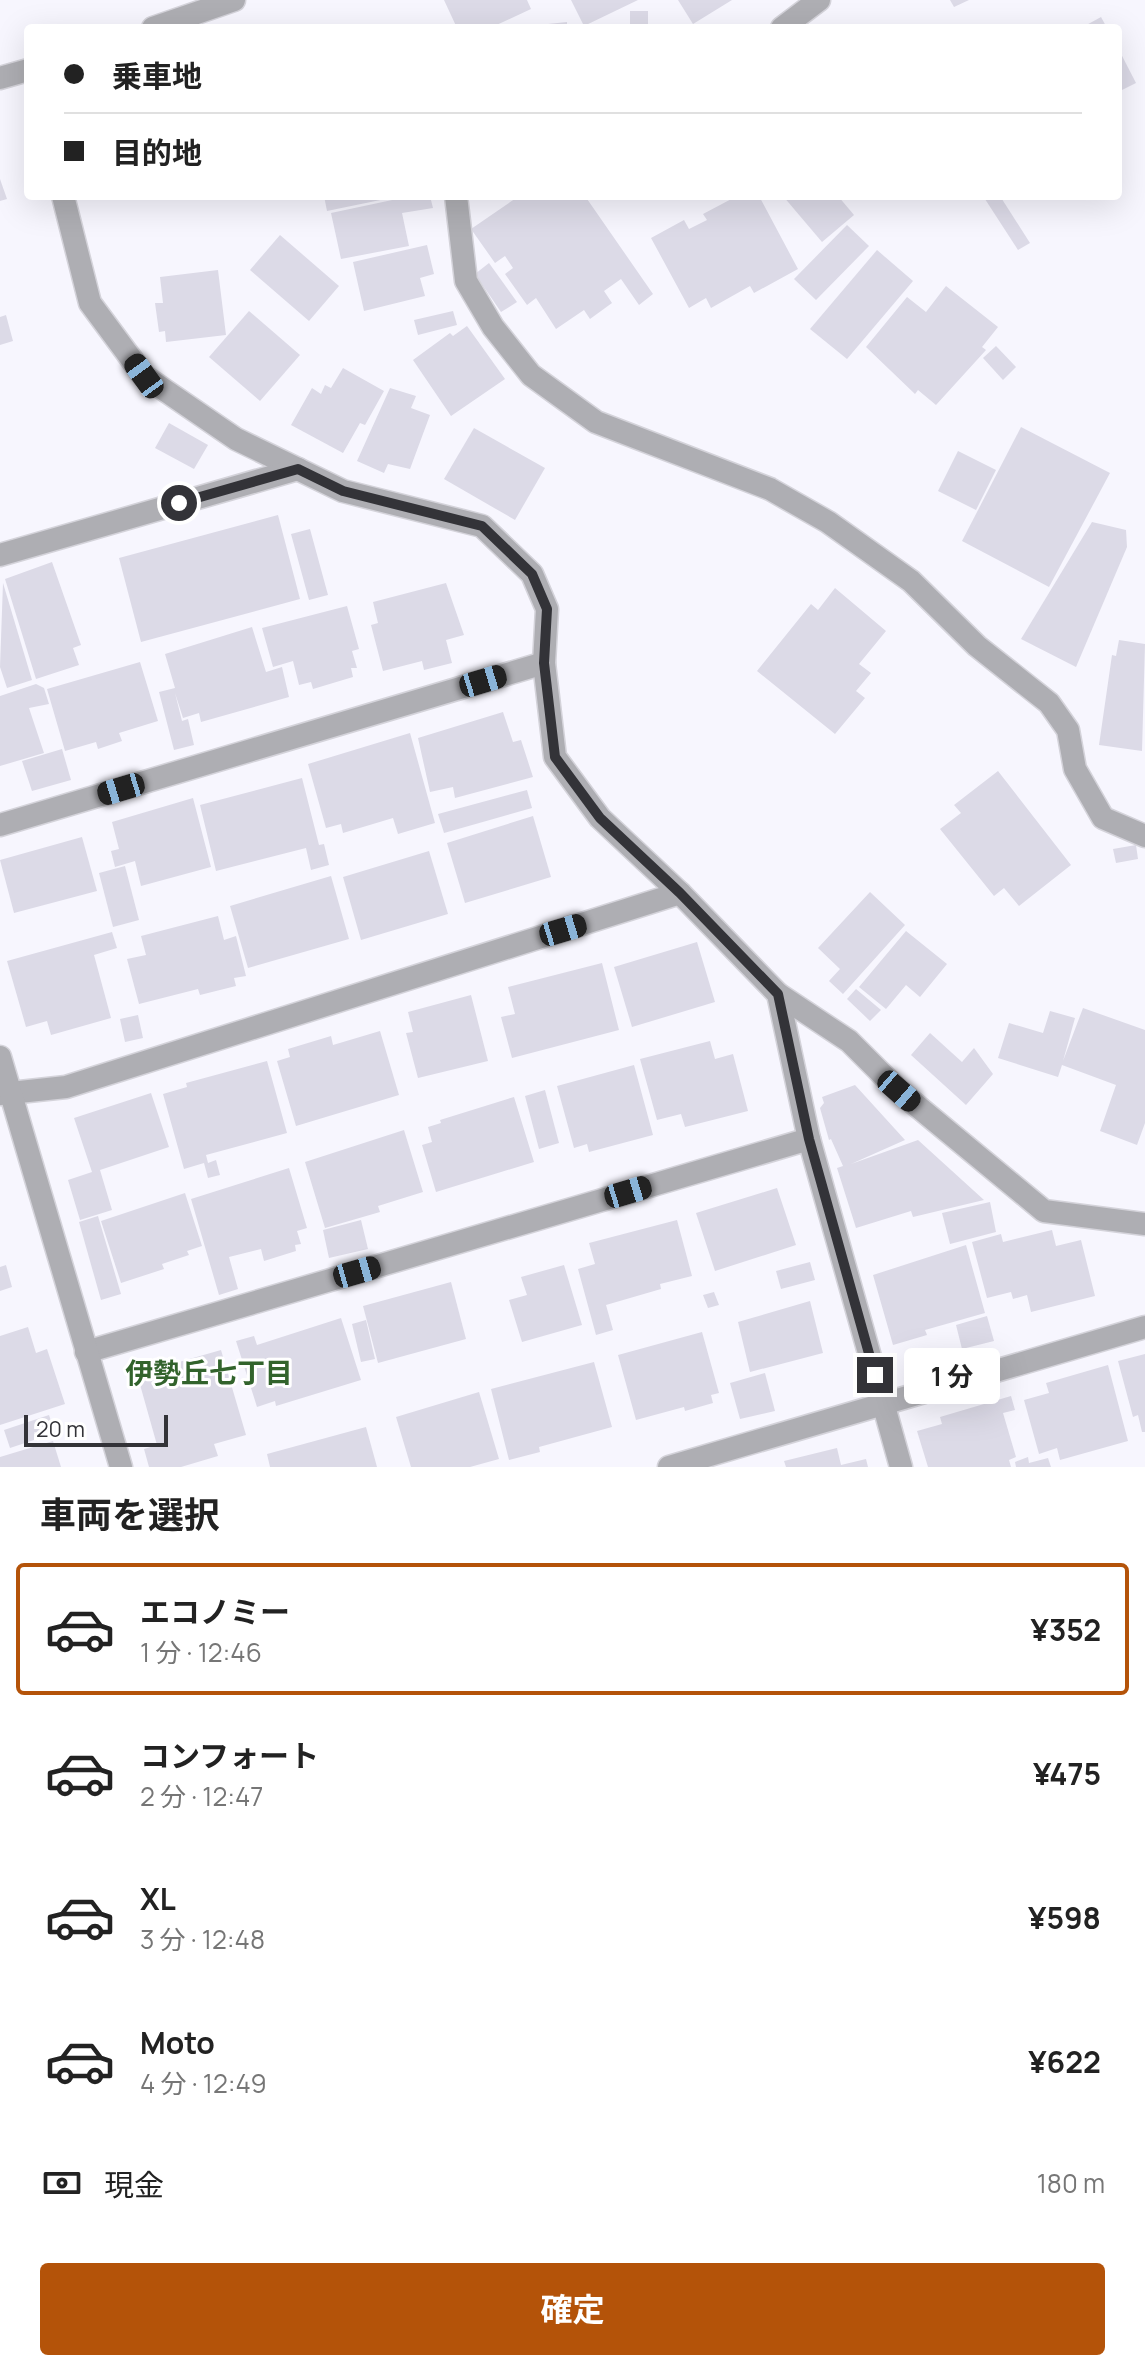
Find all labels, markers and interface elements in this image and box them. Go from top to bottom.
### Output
text: 乗車地 [112,55,202,96]
text: 目的地 [112,132,202,173]
car [120,350,168,402]
route start [161,485,197,521]
car [457,663,509,699]
car [95,771,147,807]
car [537,912,589,948]
car [873,1066,925,1116]
car [602,1174,654,1210]
car [331,1254,383,1290]
callout: 1 分 [903,1347,999,1403]
district label: 伊勢丘七丁目 [125,1353,293,1391]
route end [857,1357,893,1393]
text: 1 分 [931,1358,973,1394]
scale bar [24,1411,168,1447]
text: 20 m [36,1414,85,1444]
text: 車両を選択 [40,1490,220,1539]
text: エコノミー [140,1591,290,1632]
icon: car [44,1593,116,1665]
text: ¥352 [1031,1609,1101,1650]
text: 1 分 · 12:46 [140,1634,262,1670]
text: コンフォート [140,1735,319,1776]
icon: car [44,1737,116,1809]
text: ¥475 [1033,1753,1101,1794]
text: 2 分 · 12:47 [140,1778,263,1814]
text: XL [140,1878,176,1919]
icon: car [44,1881,116,1953]
text: ¥598 [1028,1897,1101,1938]
text: 3 分 · 12:48 [140,1921,265,1957]
text: Moto [140,2022,215,2063]
icon: car [44,2025,116,2097]
text: ¥622 [1028,2041,1101,2082]
text: 4 分 · 12:49 [140,2065,267,2101]
icon: cash [40,2161,84,2205]
text: 現金 [104,2164,164,2205]
text: 180 m [1037,2165,1105,2201]
button: 確定 [40,2263,1105,2355]

